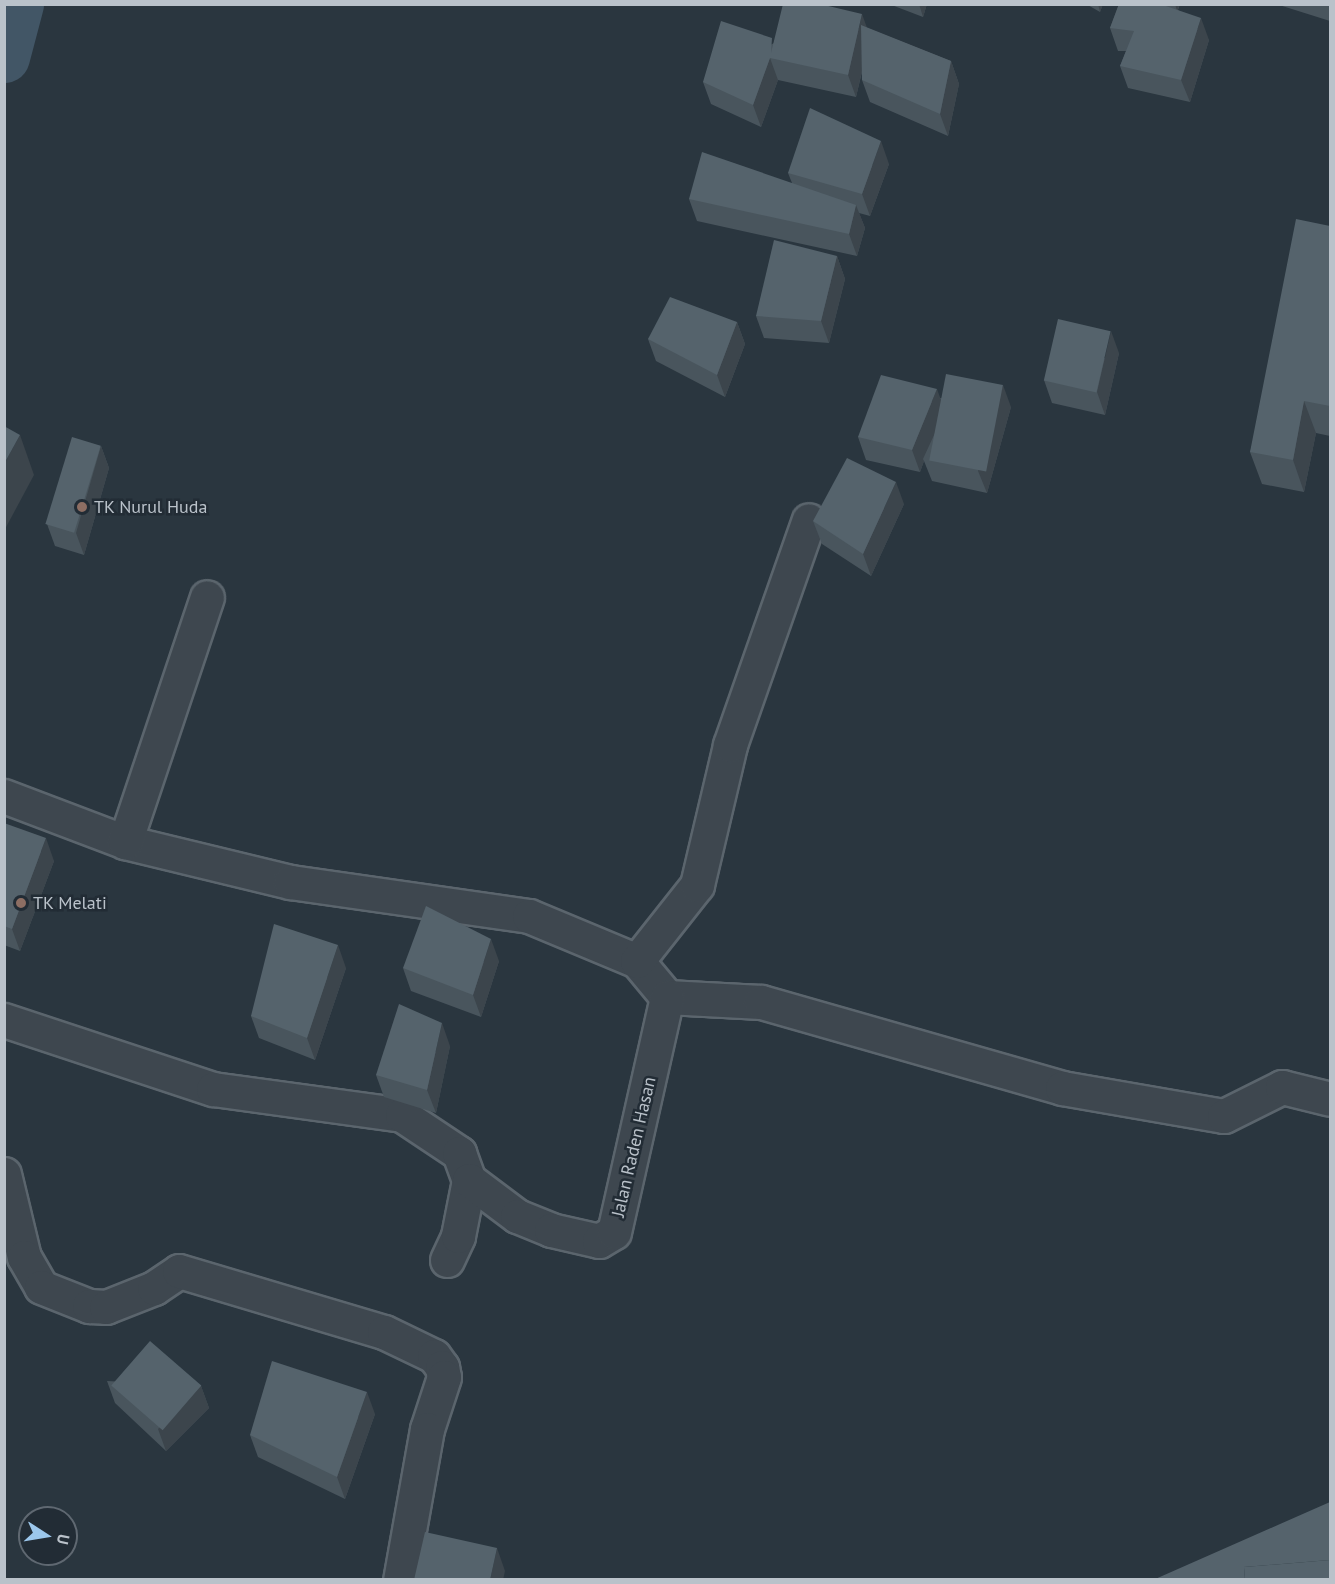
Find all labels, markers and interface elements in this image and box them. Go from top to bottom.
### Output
place label: TK Nurul Huda [94,496,208,518]
marker: TK Nurul Huda [75,500,89,514]
place label: TK Melati [33,892,107,914]
marker: TK Melati [14,896,28,910]
street label: Jalan Raden Hasan [607,1075,661,1219]
north arrow [18,1506,78,1566]
text: U [53,1532,74,1546]

